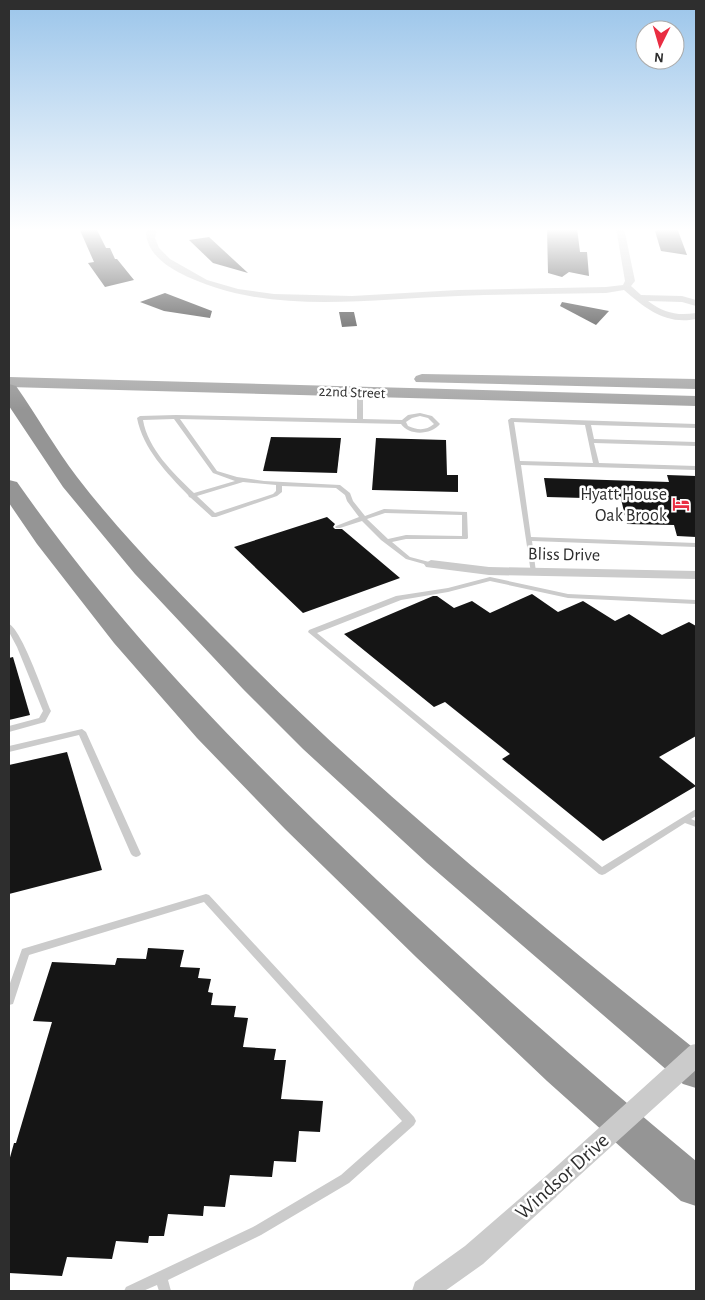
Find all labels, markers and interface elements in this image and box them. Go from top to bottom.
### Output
north arrow [635,20,685,70]
text: N [653,50,664,64]
street label: 22nd Street [318,384,386,401]
place label: Hyatt House Oak Brook [580,486,668,525]
hotel icon: Hyatt House Oak Brook [671,494,691,514]
street label: Bliss Drive [528,545,600,565]
street label: Windsor Drive [512,1129,613,1223]

